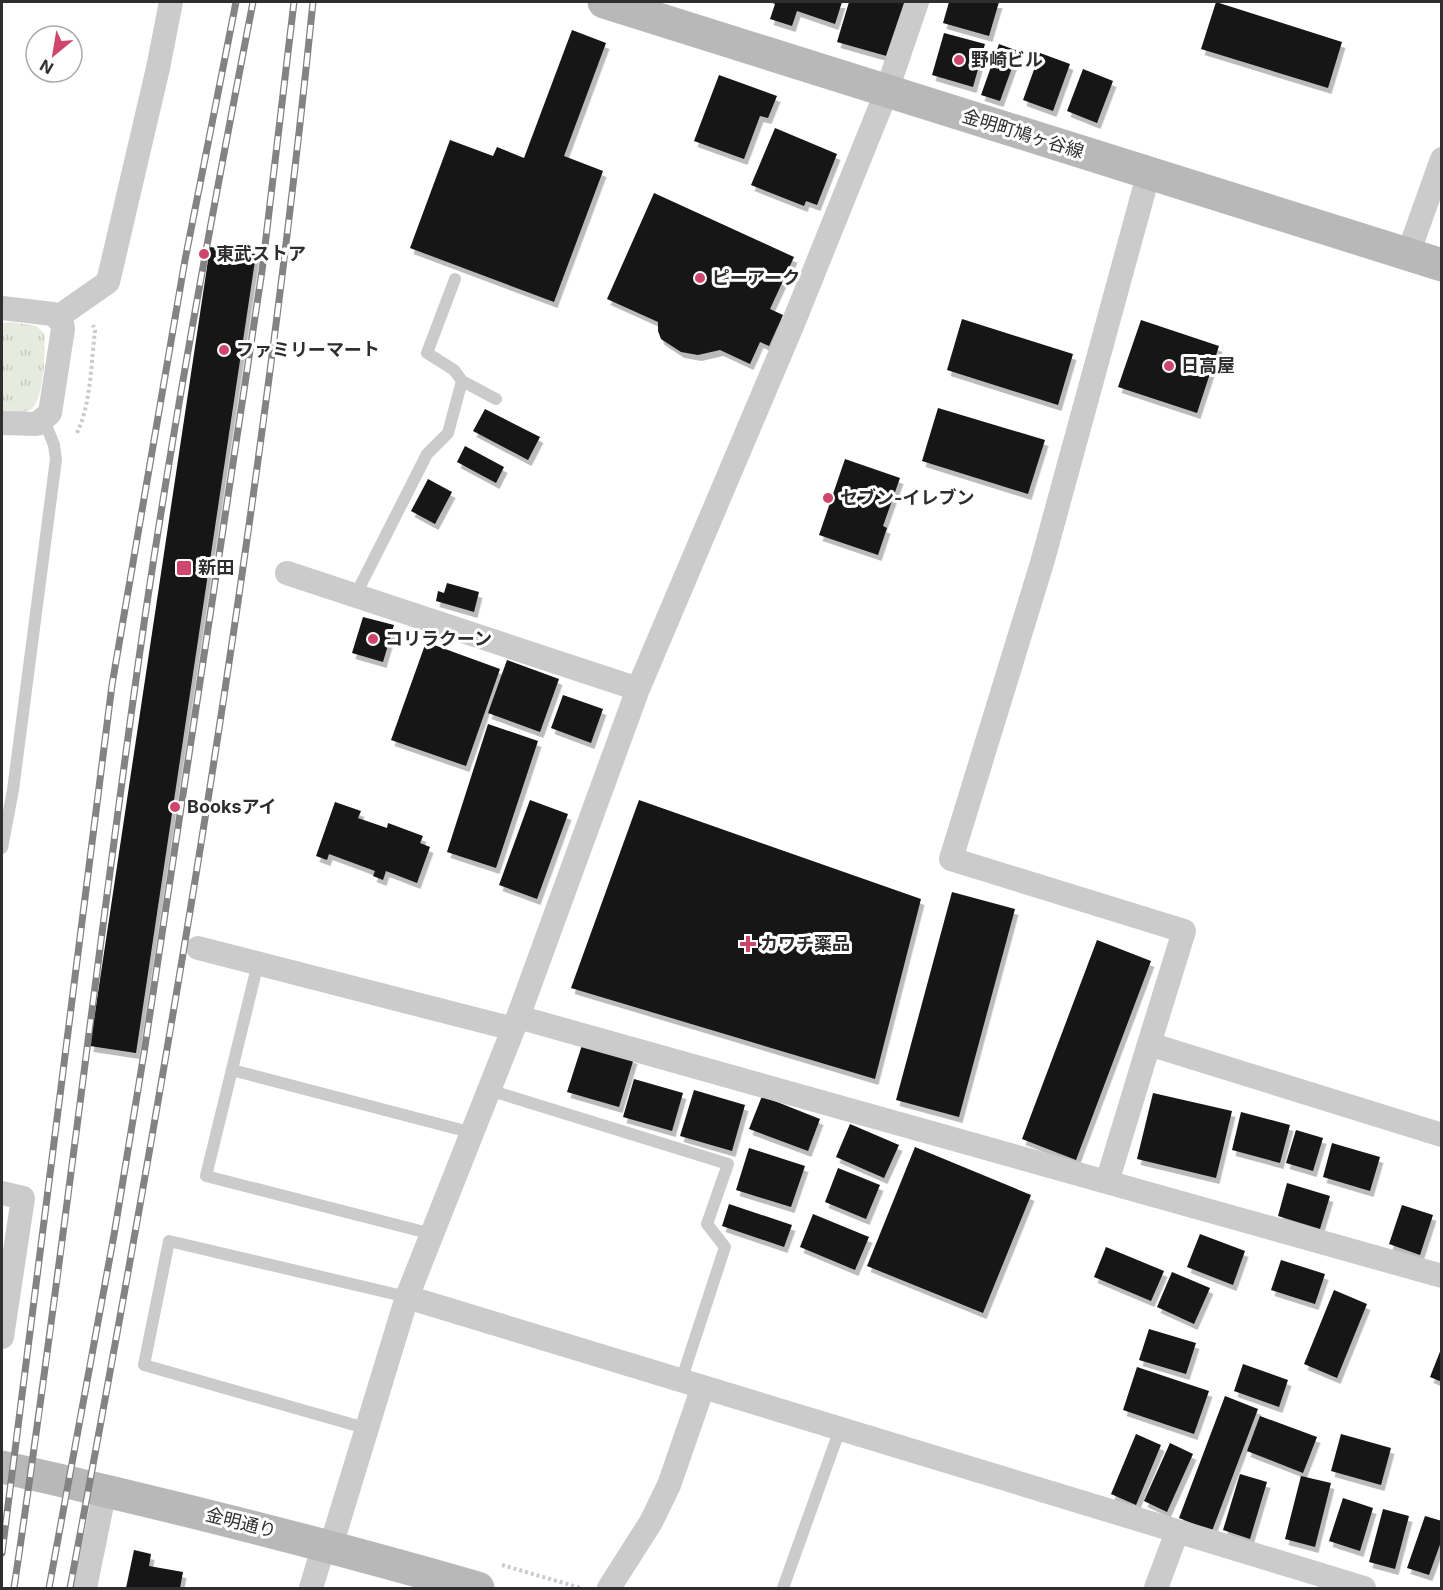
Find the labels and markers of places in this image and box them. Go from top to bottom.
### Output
place label: 野崎ビル [971,49,1043,70]
marker: 野崎ビル [952,53,966,67]
place label: 東武ストア [216,243,306,264]
marker: 東武ストア [197,247,211,261]
place label: ピーアーク [712,267,800,288]
marker: ピーアーク [693,271,707,285]
place label: ファミリーマート [236,339,380,360]
marker: ファミリーマート [217,343,231,357]
place label: 日高屋 [1181,355,1235,376]
marker: 日高屋 [1162,359,1176,373]
place label: セブン-イレブン [840,487,974,508]
marker: セブン-イレブン [821,491,835,505]
place label: 新田 [198,557,234,578]
marker: 新田 [175,559,193,577]
place label: コリラクーン [385,628,492,649]
marker: コリラクーン [366,632,380,646]
place label: Booksアイ [187,796,277,817]
marker: Booksアイ [168,800,182,814]
place label: カワチ薬品 [760,933,850,954]
marker: カワチ薬品 [741,937,755,951]

